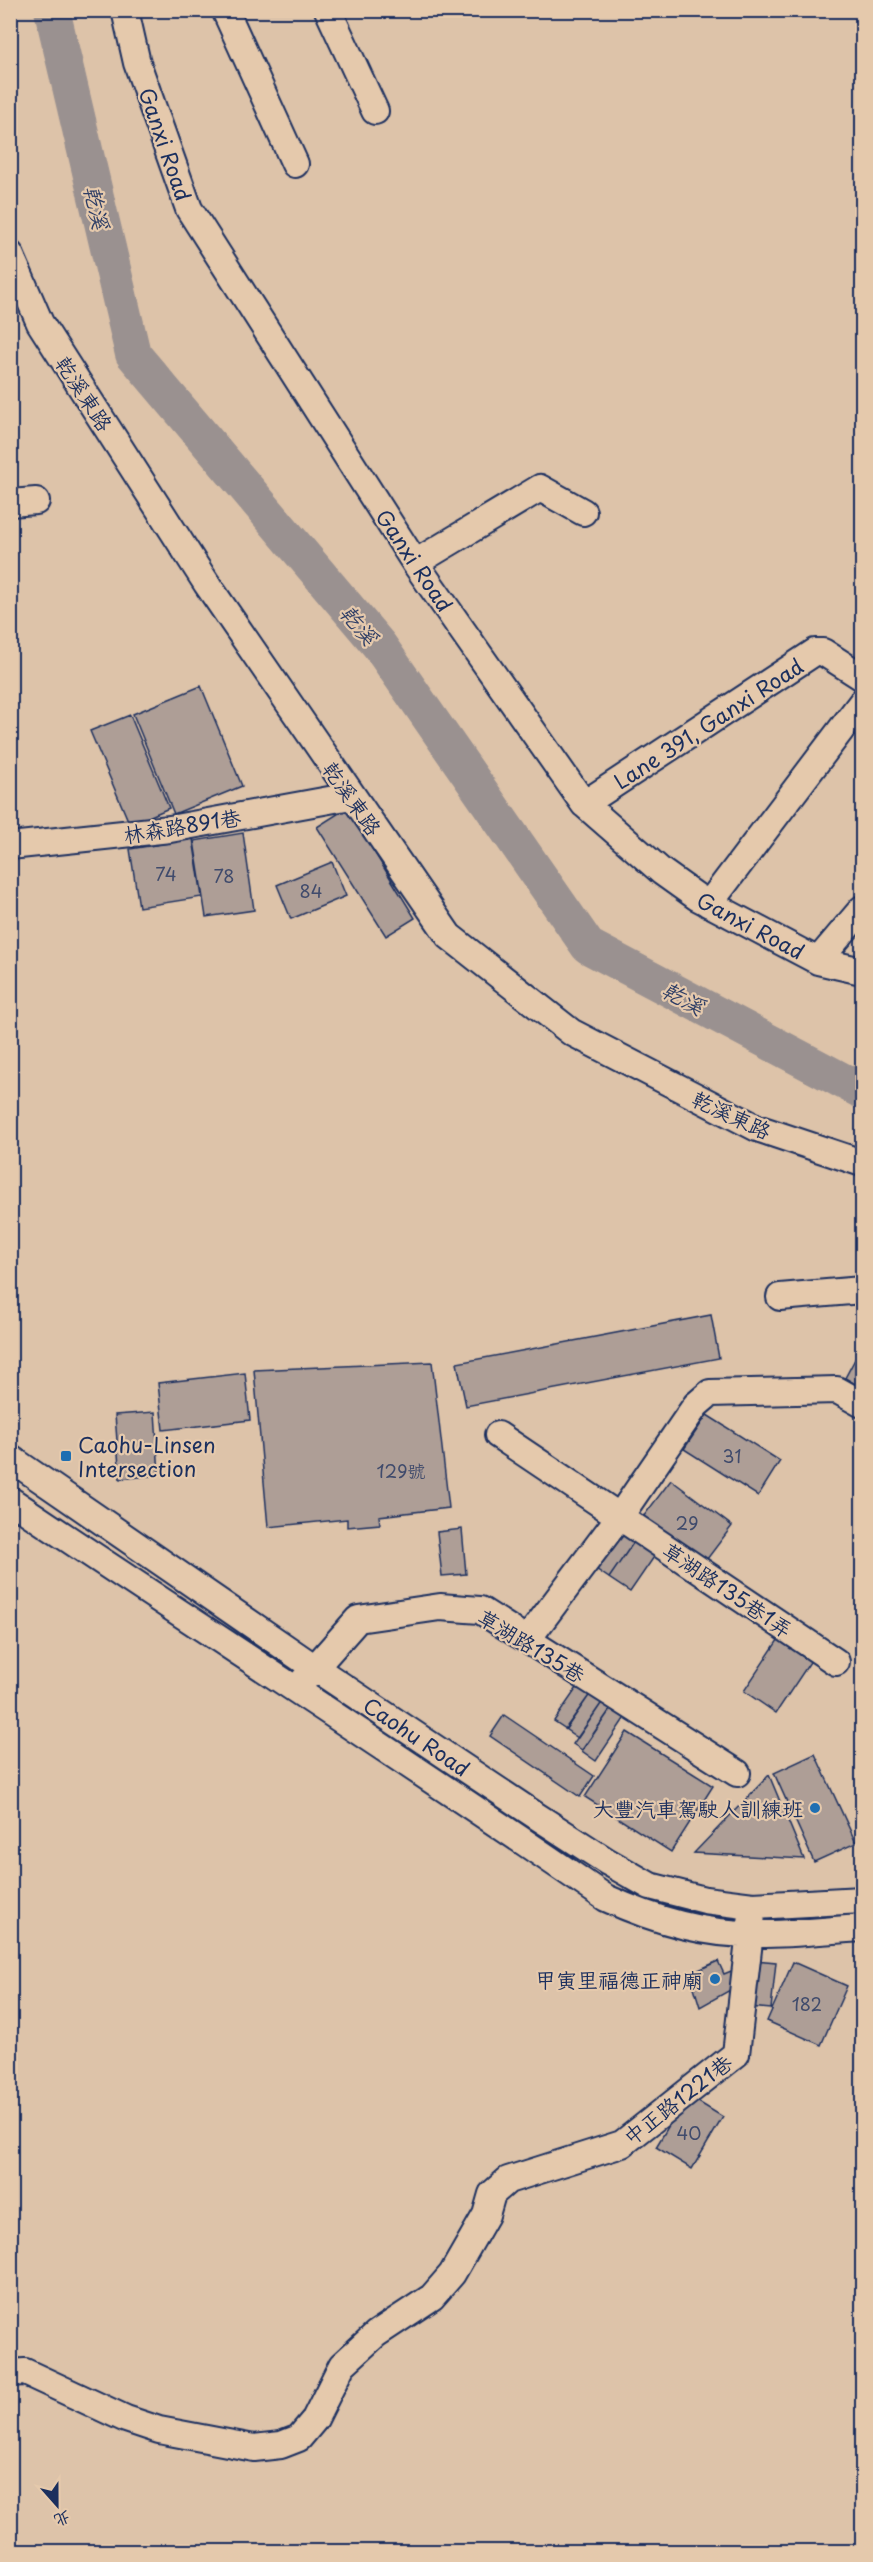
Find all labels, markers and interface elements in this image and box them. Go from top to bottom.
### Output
street label: Ganxi Road [132,83,200,205]
water label: 乾溪 [77,182,119,233]
street label: 乾溪東路 [49,349,121,437]
street label: Ganxi Road [369,502,461,618]
water label: 乾溪 [333,597,387,652]
street label: Lane 391, Ganxi Road [607,650,809,796]
street label: 乾溪東路 [316,754,390,842]
street label: 林森路891巷 [121,800,243,850]
house number: 74 [155,860,177,887]
house number: 78 [214,862,235,889]
house number: 84 [299,877,323,904]
street label: Ganxi Road [691,883,811,967]
water label: 乾溪 [657,972,712,1022]
street label: 乾溪東路 [687,1082,777,1146]
place label: Caohu-Linsen Intersection [78,1428,216,1484]
house number: 31 [723,1442,741,1469]
marker: Caohu-Linsen Intersection [59,1449,73,1463]
house number: 129號 [376,1457,426,1484]
house number: 29 [676,1509,698,1536]
street label: 草湖路135巷1弄 [657,1534,799,1644]
street label: 草湖路135巷 [472,1600,592,1690]
street label: Caohu Road [357,1688,477,1784]
place label: 大豐汽車駕駛人訓練班 [593,1792,803,1824]
marker: 大豐汽車駕駛人訓練班 [808,1801,822,1815]
place label: 甲寅里福德正神廟 [535,1963,703,1995]
marker: 甲寅里福德正神廟 [708,1972,722,1986]
house number: 182 [792,1990,822,2017]
street label: 中正路1221巷 [616,2046,738,2152]
house number: 40 [676,2119,702,2146]
north arrow [27,2475,87,2535]
text: 北 [51,2506,75,2534]

